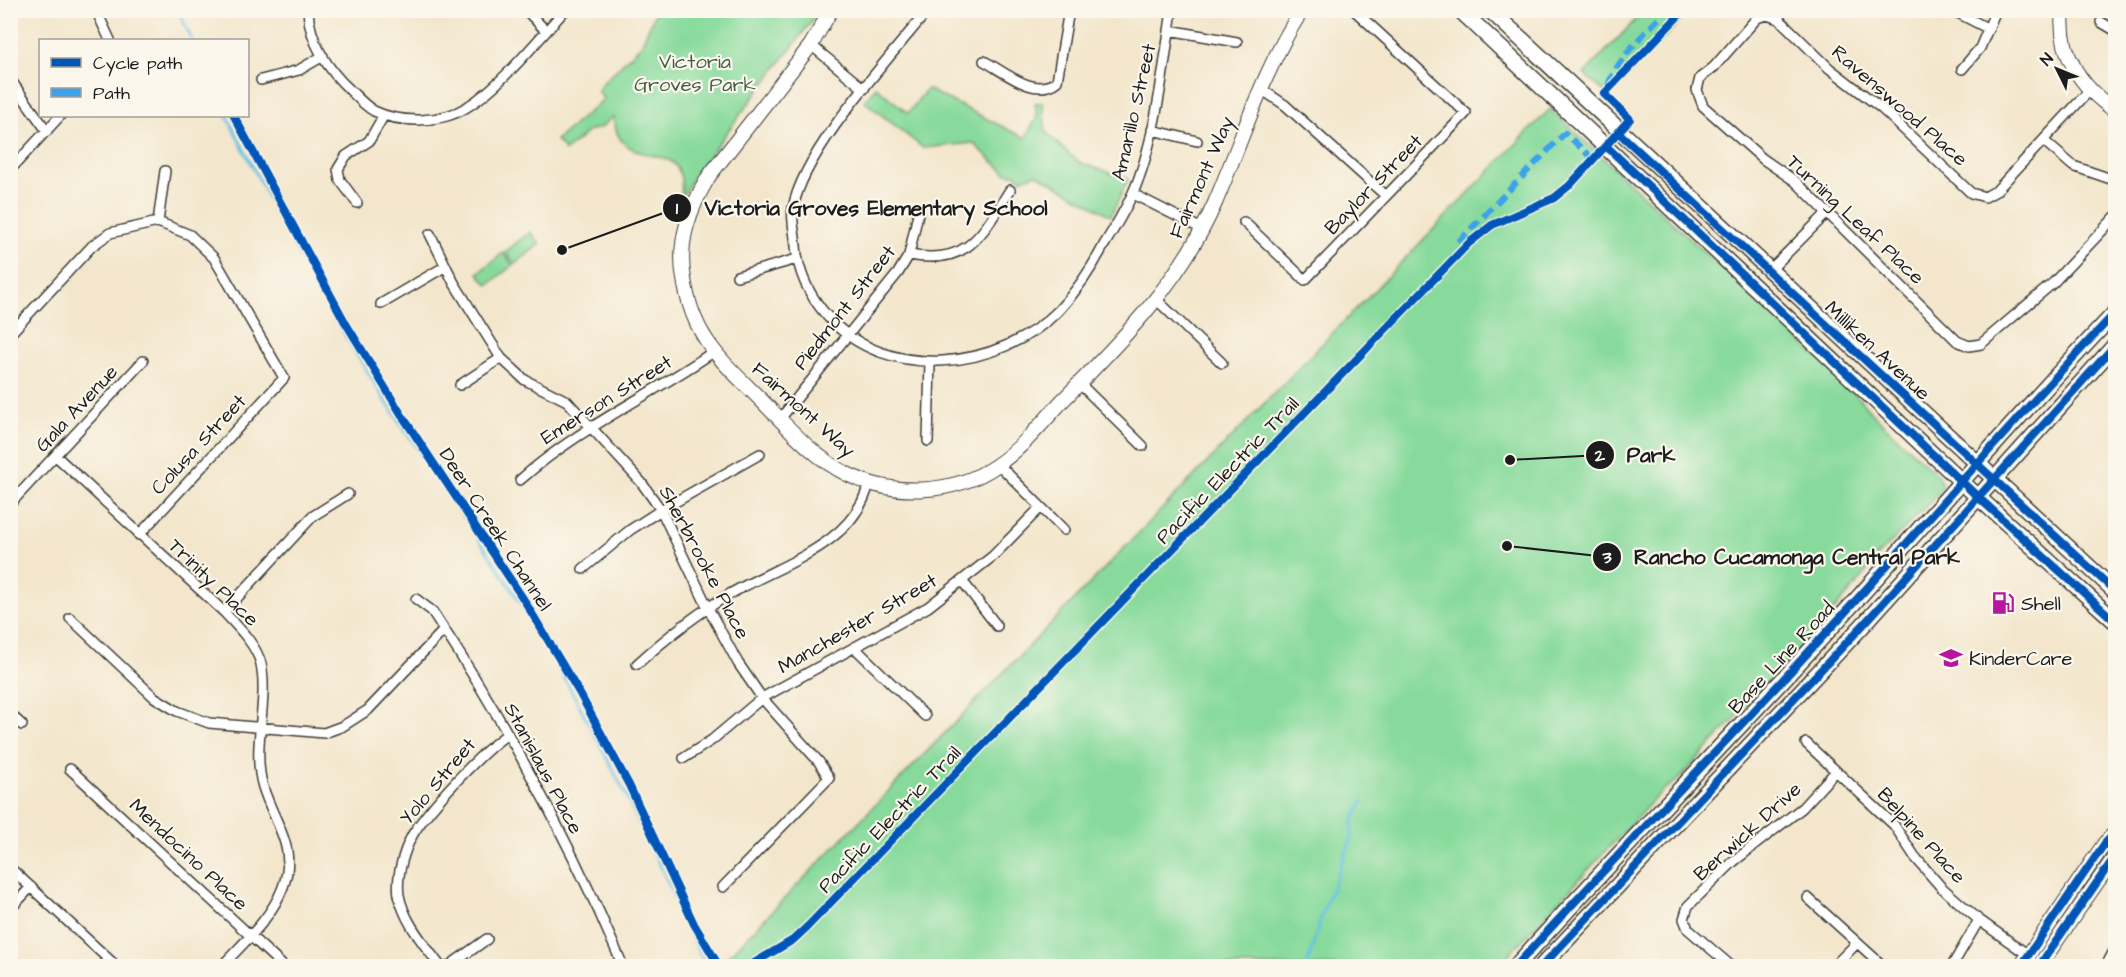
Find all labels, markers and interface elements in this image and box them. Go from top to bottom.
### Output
legend [39,39,249,117]
street label: Ravenswood Place [1825,39,1974,173]
north arrow [2027,39,2087,99]
street label: Amarillo Street [1105,41,1163,184]
park label: Victoria Groves Park [634,48,756,99]
text: N [2035,48,2058,71]
text: Cycle path [93,51,182,77]
text: Path [93,81,130,106]
street label: Fairmont Way [1162,112,1242,243]
street label: Baylor Street [1318,128,1430,242]
street label: Turning Leaf Place [1780,148,1931,292]
callout: Victoria Groves Elementary School [662,188,1059,227]
text: Victoria Groves Elementary School [703,194,1048,226]
text: 1 [676,196,679,221]
street label: Piedmont Street [787,239,902,376]
street label: Milliken Avenue [1818,294,1936,407]
street label: Emerson Street [535,348,678,452]
street label: Fairmont Way [745,356,861,465]
street label: Gala Avenue [29,359,125,459]
street label: Colusa Street [145,388,253,501]
street label: Pacific Electric Trail [1150,391,1306,551]
callout: Park [1585,435,1687,474]
text: Park [1627,441,1675,470]
street label: Deer Creek Channel [432,443,558,616]
text: 2 [1594,443,1606,468]
street label: Sherbrooke Place [652,481,756,644]
street label: Trinity Place [161,532,265,634]
callout: Rancho Cucamonga Central Park [1592,537,1972,576]
text: Rancho Cucamonga Central Park [1634,543,1960,574]
text: 3 [1601,545,1612,570]
street label: Manchester Street [773,567,942,681]
fuel station icon: Shell [1990,590,2016,616]
place label: Shell [2021,590,2061,618]
street label: Base Line Road [1722,595,1841,720]
school or university icon: KinderCare [1938,645,1964,671]
place label: KinderCare [1969,645,2073,673]
street label: Stanislaus Place [497,698,590,839]
street label: Yolo Street [393,732,483,831]
street label: Pacific Electric Trail [812,740,968,900]
street label: Berwick Drive [1688,776,1808,888]
street label: Belpine Place [1870,781,1972,890]
street label: Mendocino Place [123,792,254,917]

